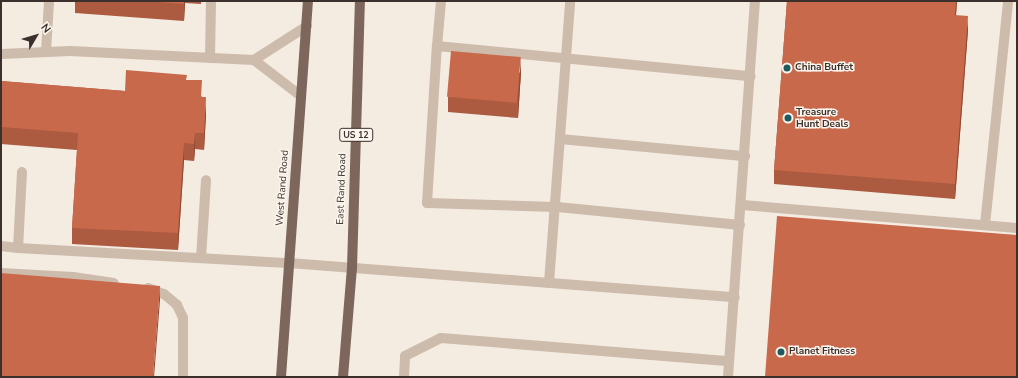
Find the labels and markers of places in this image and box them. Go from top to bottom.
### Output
place label: China Buffet [795,62,853,74]
marker: China Buffet [782,63,792,73]
place label: Treasure Hunt Deals [796,106,848,130]
marker: Treasure Hunt Deals [783,113,793,123]
place label: Planet Fitness [789,346,855,358]
marker: Planet Fitness [776,347,786,357]

